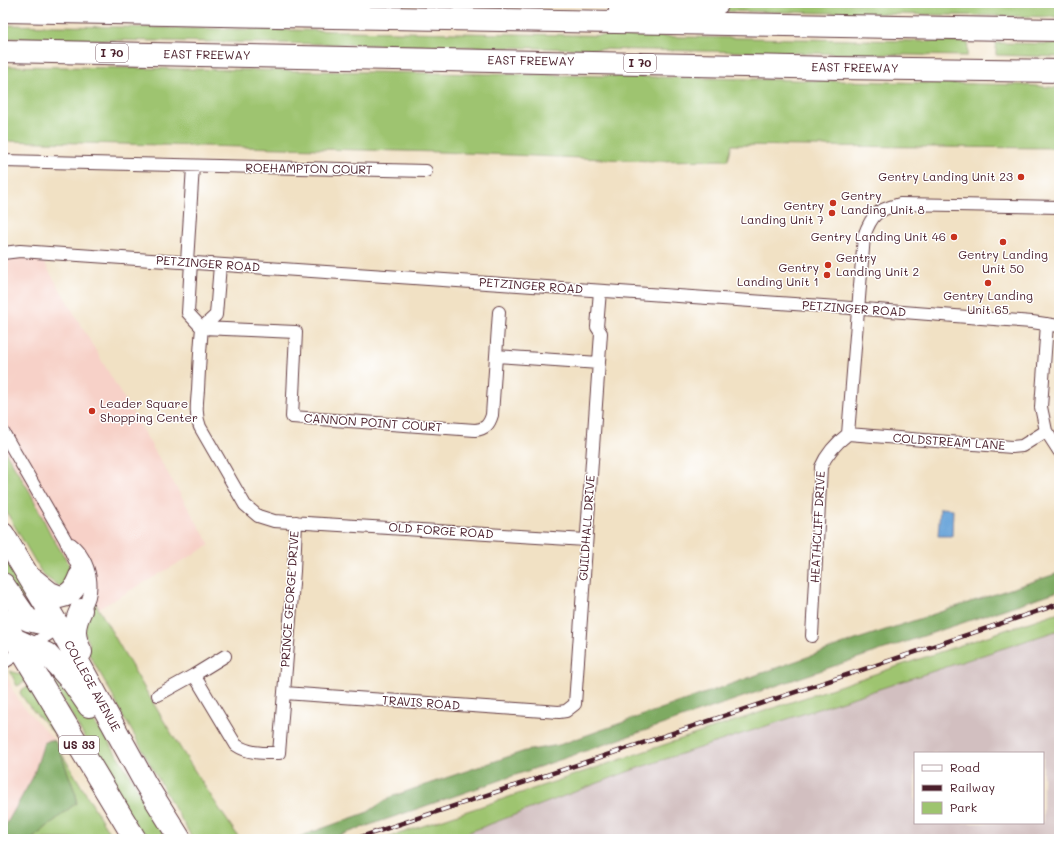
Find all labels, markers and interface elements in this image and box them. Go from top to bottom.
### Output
road number: I 70 [96,44,128,62]
street label: EAST FREEWAY [163,45,251,63]
street label: EAST FREEWAY [487,51,575,69]
road number: I 70 [624,54,656,72]
street label: EAST FREEWAY [811,58,899,76]
street label: ROEHAMPTON COURT [245,159,373,177]
place label: Gentry Landing Unit 23 [878,168,1013,184]
marker: Gentry Landing Unit 23 [1016,172,1026,182]
place label: Gentry Landing Unit 8 [841,187,925,217]
place label: Gentry Landing Unit 7 [741,197,824,227]
marker: Gentry Landing Unit 8 [828,198,838,208]
marker: Gentry Landing Unit 7 [827,208,837,218]
place label: Gentry Landing Unit 46 [811,228,946,244]
marker: Gentry Landing Unit 46 [949,232,959,242]
marker: Gentry Landing Unit 50 [998,237,1008,247]
place label: Gentry Landing Unit 50 [958,246,1048,276]
place label: Gentry Landing Unit 2 [836,249,919,279]
street label: PETZINGER ROAD [156,251,261,275]
place label: Gentry Landing Unit 1 [737,259,819,289]
marker: Gentry Landing Unit 2 [823,260,833,270]
marker: Gentry Landing Unit 1 [822,270,832,280]
street label: PETZINGER ROAD [479,273,584,297]
marker: Gentry Landing Unit 65 [983,278,993,288]
place label: Gentry Landing Unit 65 [943,287,1033,317]
street label: PETZINGER ROAD [802,296,907,320]
place label: Leader Square Shopping Center [100,395,198,425]
marker: Leader Square Shopping Center [87,406,97,416]
street label: CANNON POINT COURT [303,409,443,435]
street label: COLDSTREAM LANE [892,429,1006,453]
street label: HEATHCLIFF DRIVE [806,470,828,583]
street label: GUILDHALL DRIVE [574,474,598,581]
street label: OLD FORGE ROAD [388,518,494,542]
street label: PRINCE GEORGE DRIVE [276,530,302,668]
street label: COLLEGE AVENUE [61,637,125,734]
street label: TRAVIS ROAD [382,691,461,713]
road number: US 33 [59,736,99,754]
legend [914,752,1044,824]
text: Road [950,759,980,775]
text: Railway [950,779,995,795]
text: Park [950,799,977,815]

